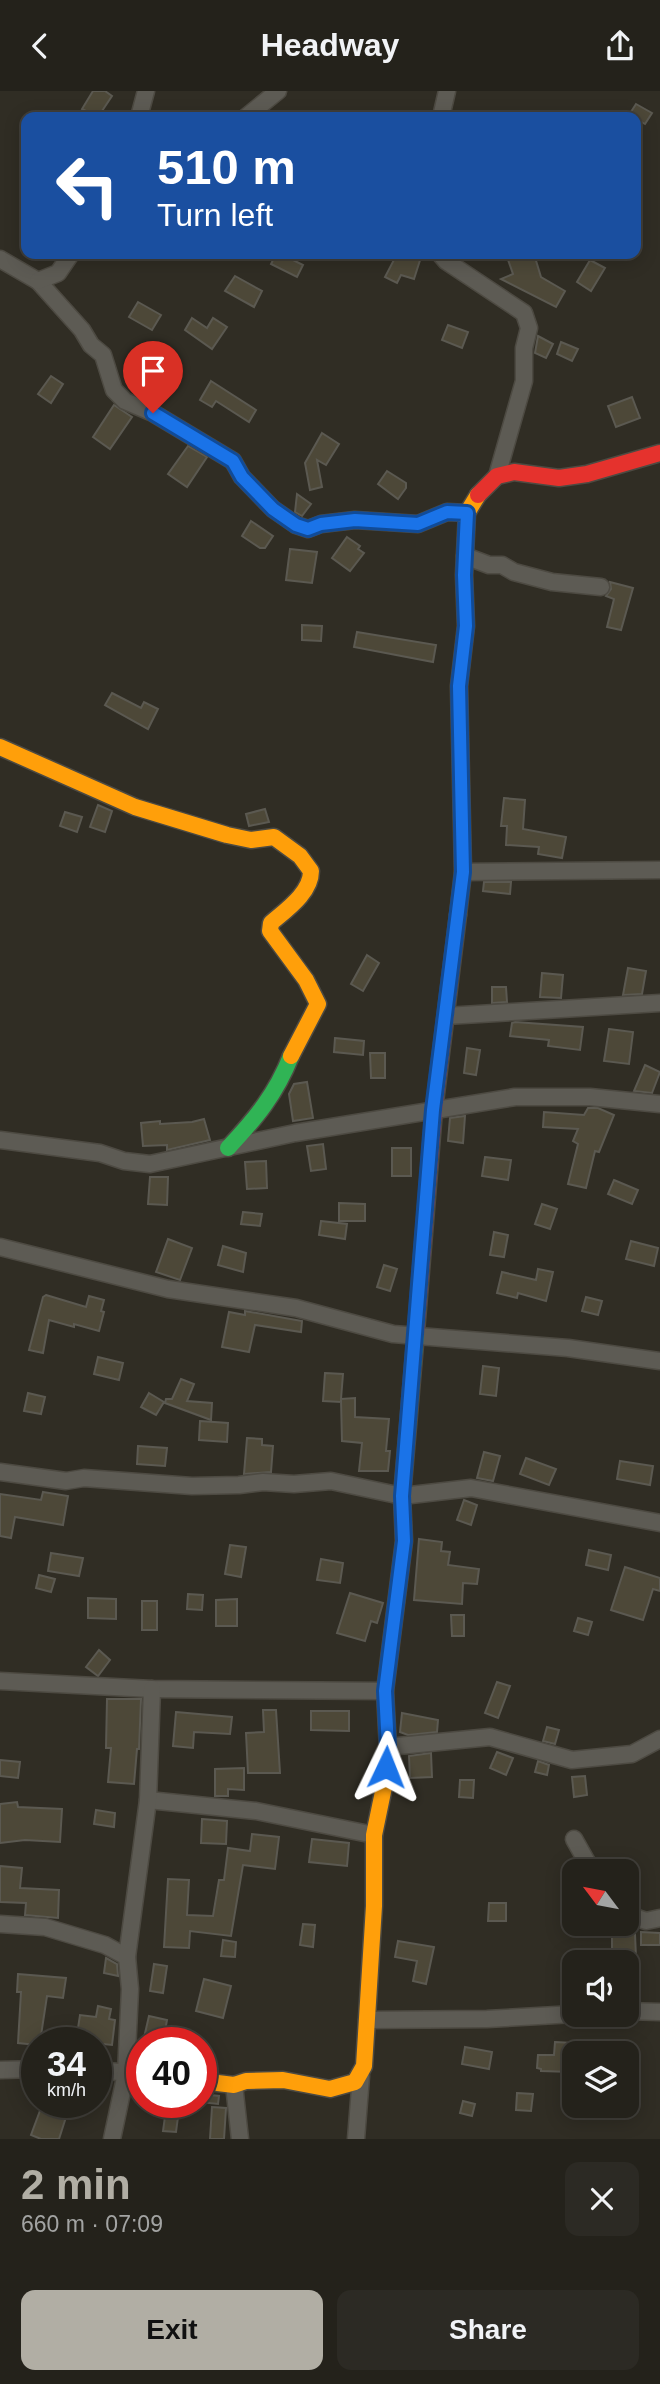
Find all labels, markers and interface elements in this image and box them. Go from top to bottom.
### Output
icon: back [21,27,59,65]
text: Headway [261,27,399,63]
icon: share [601,27,639,65]
icon: left [42,140,133,231]
text: 510 m [157,140,296,194]
text: Turn left [157,197,273,233]
pin [123,341,183,413]
icon: arrive [134,352,172,390]
position arrow [349,1730,423,1804]
north arrow [562,1859,639,1935]
map controls [562,1859,639,2118]
button: sound [562,1950,639,2027]
speed limit sign: 40 [126,2027,217,2118]
button: layers [562,2041,639,2118]
text: 34 [47,2044,86,2083]
text: km/h [47,2080,86,2100]
text: 2 min [21,2161,131,2208]
button: close [565,2162,639,2236]
text: 660 m · 07:09 [21,2211,163,2237]
button: Exit [21,2290,323,2370]
button: Share [337,2290,639,2370]

